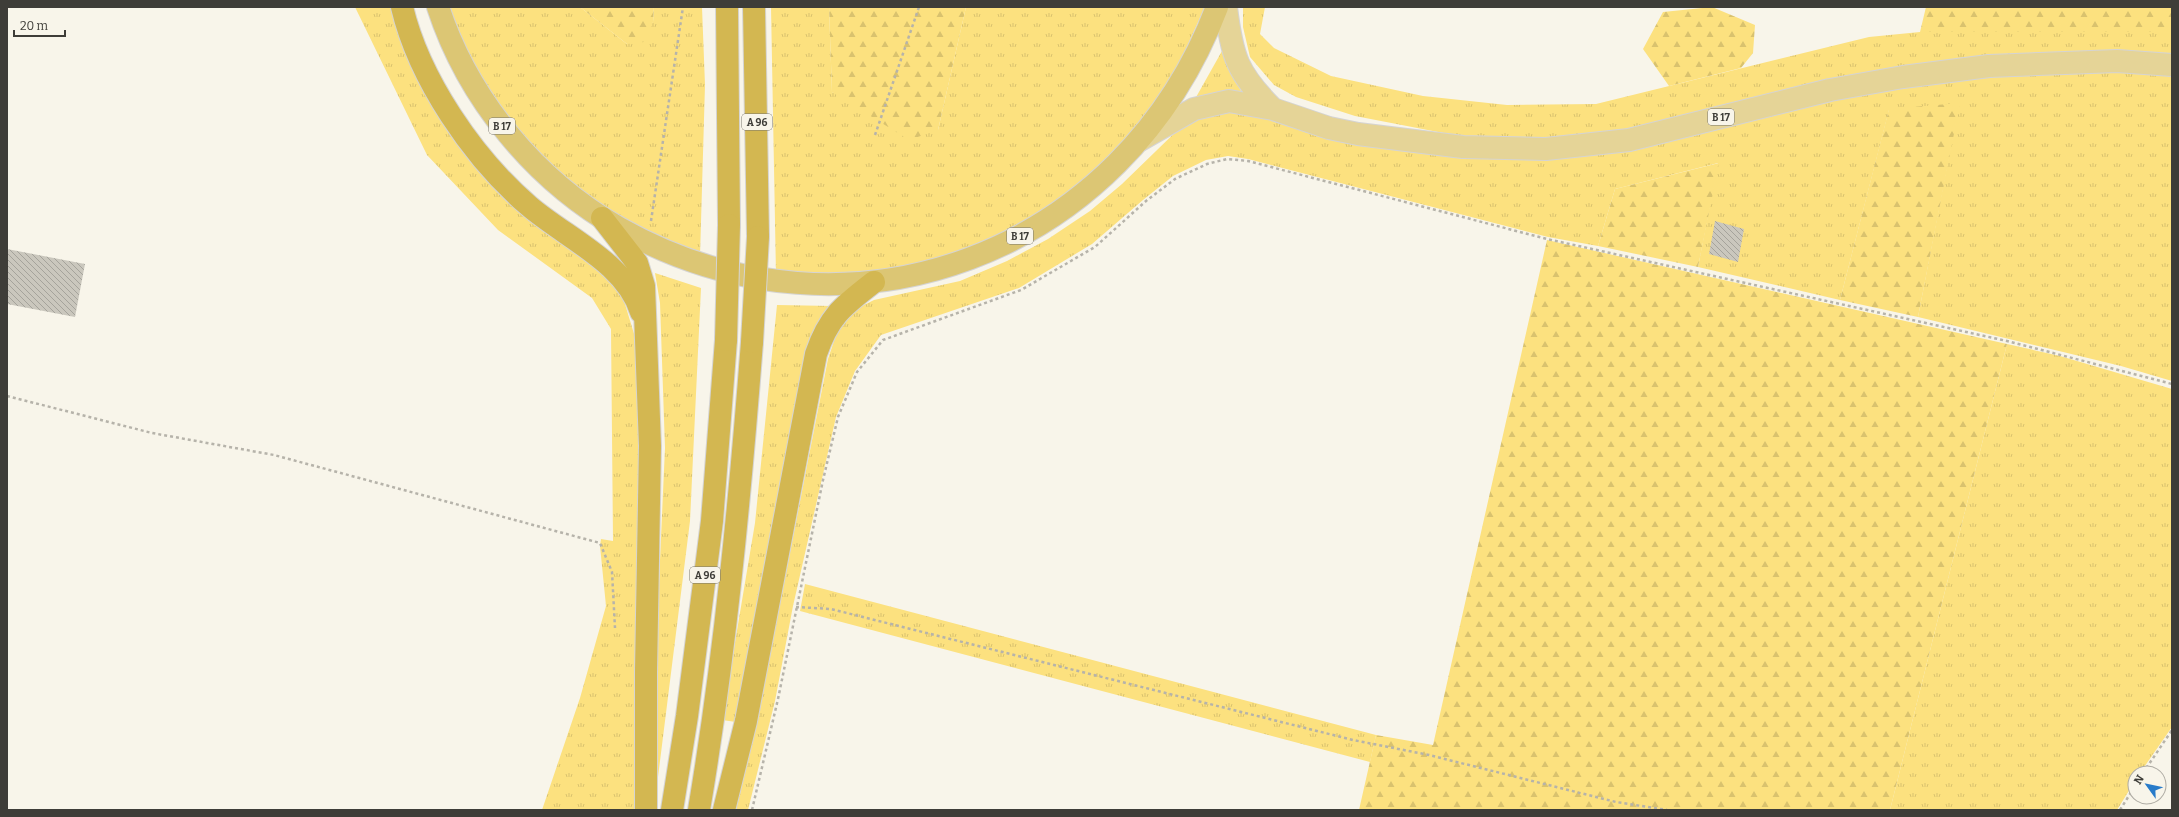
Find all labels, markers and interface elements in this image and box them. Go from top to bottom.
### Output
scale bar [14,12,65,38]
text: 20 m [20,19,49,33]
road number: B 17 [1708,109,1734,125]
road number: A 96 [742,114,772,130]
road number: B 17 [489,118,515,134]
road number: B 17 [1007,228,1033,244]
road number: A 96 [690,567,720,583]
north arrow [2127,765,2167,805]
text: N [2131,772,2147,787]

